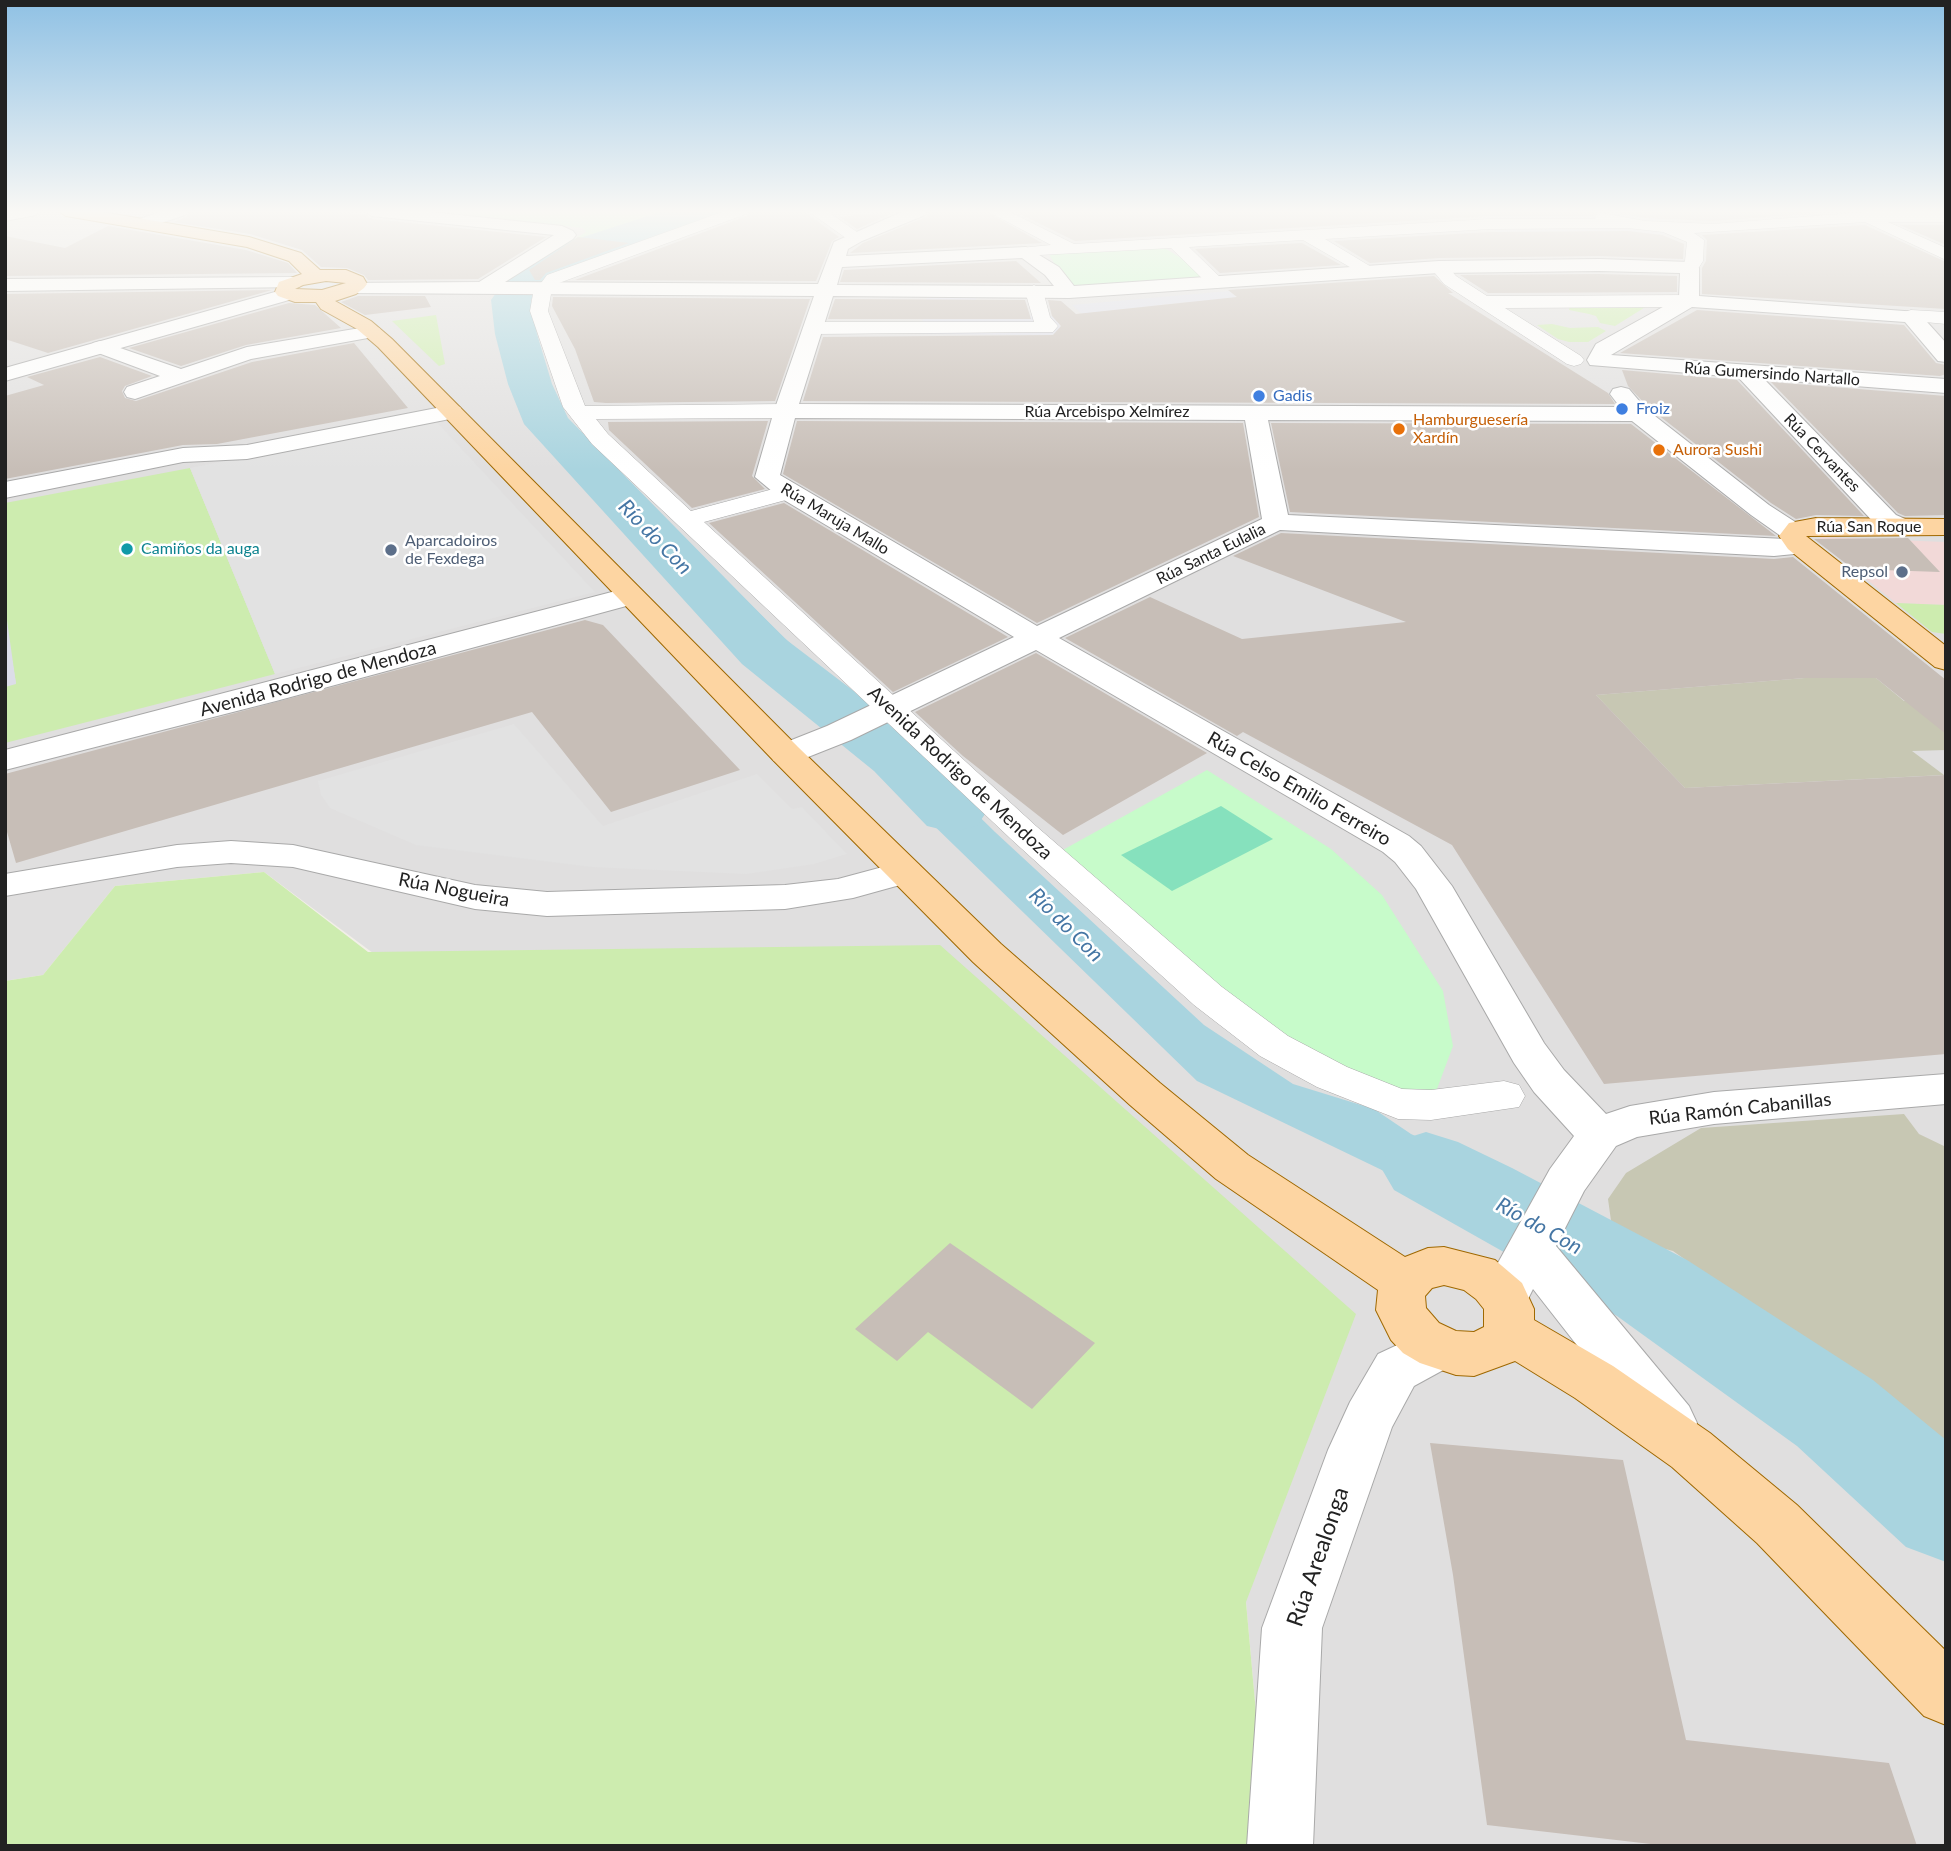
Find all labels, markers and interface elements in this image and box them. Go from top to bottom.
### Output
street label: Rúa Gumersindo Nartallo [1683,358,1861,390]
place label: Gadis [1273,386,1312,406]
marker: Gadis [1251,388,1267,404]
place label: Froiz [1636,399,1670,419]
marker: Froiz [1614,401,1630,417]
street label: Rúa Arcebispo Xelmírez [1025,402,1189,422]
place label: Hamburguesería Xardín [1413,410,1528,448]
street label: Rúa Cervantes [1780,410,1864,496]
marker: Hamburguesería Xardín [1391,421,1407,437]
place label: Aurora Sushi [1673,440,1762,460]
marker: Aurora Sushi [1651,442,1667,458]
street label: Rúa Maruja Mallo [777,479,893,559]
water label: Río do Con [613,494,697,580]
street label: Rúa San Roque [1816,517,1922,537]
street label: Rúa Santa Eulalia [1153,519,1269,589]
place label: Aparcadoiros de Fexdega [405,531,497,569]
place label: Camiños da auga [141,539,260,559]
marker: Camiños da auga [119,541,135,557]
marker: Aparcadoiros de Fexdega [383,542,399,558]
place label: Repsol [1841,562,1888,582]
marker: Repsol [1894,564,1910,580]
street label: Avenida Rodrigo de Mendoza [197,636,439,722]
street label: Avenida Rodrigo de Mendoza [863,681,1057,865]
street label: Rúa Celso Emilio Ferreiro [1203,727,1395,851]
street label: Rúa Nogueira [397,868,511,912]
water label: Río do Con [1024,883,1108,967]
street label: Rúa Ramón Cabanillas [1648,1088,1832,1130]
water label: Río do Con [1492,1192,1586,1260]
street label: Rúa Arealonga [1281,1484,1355,1630]

